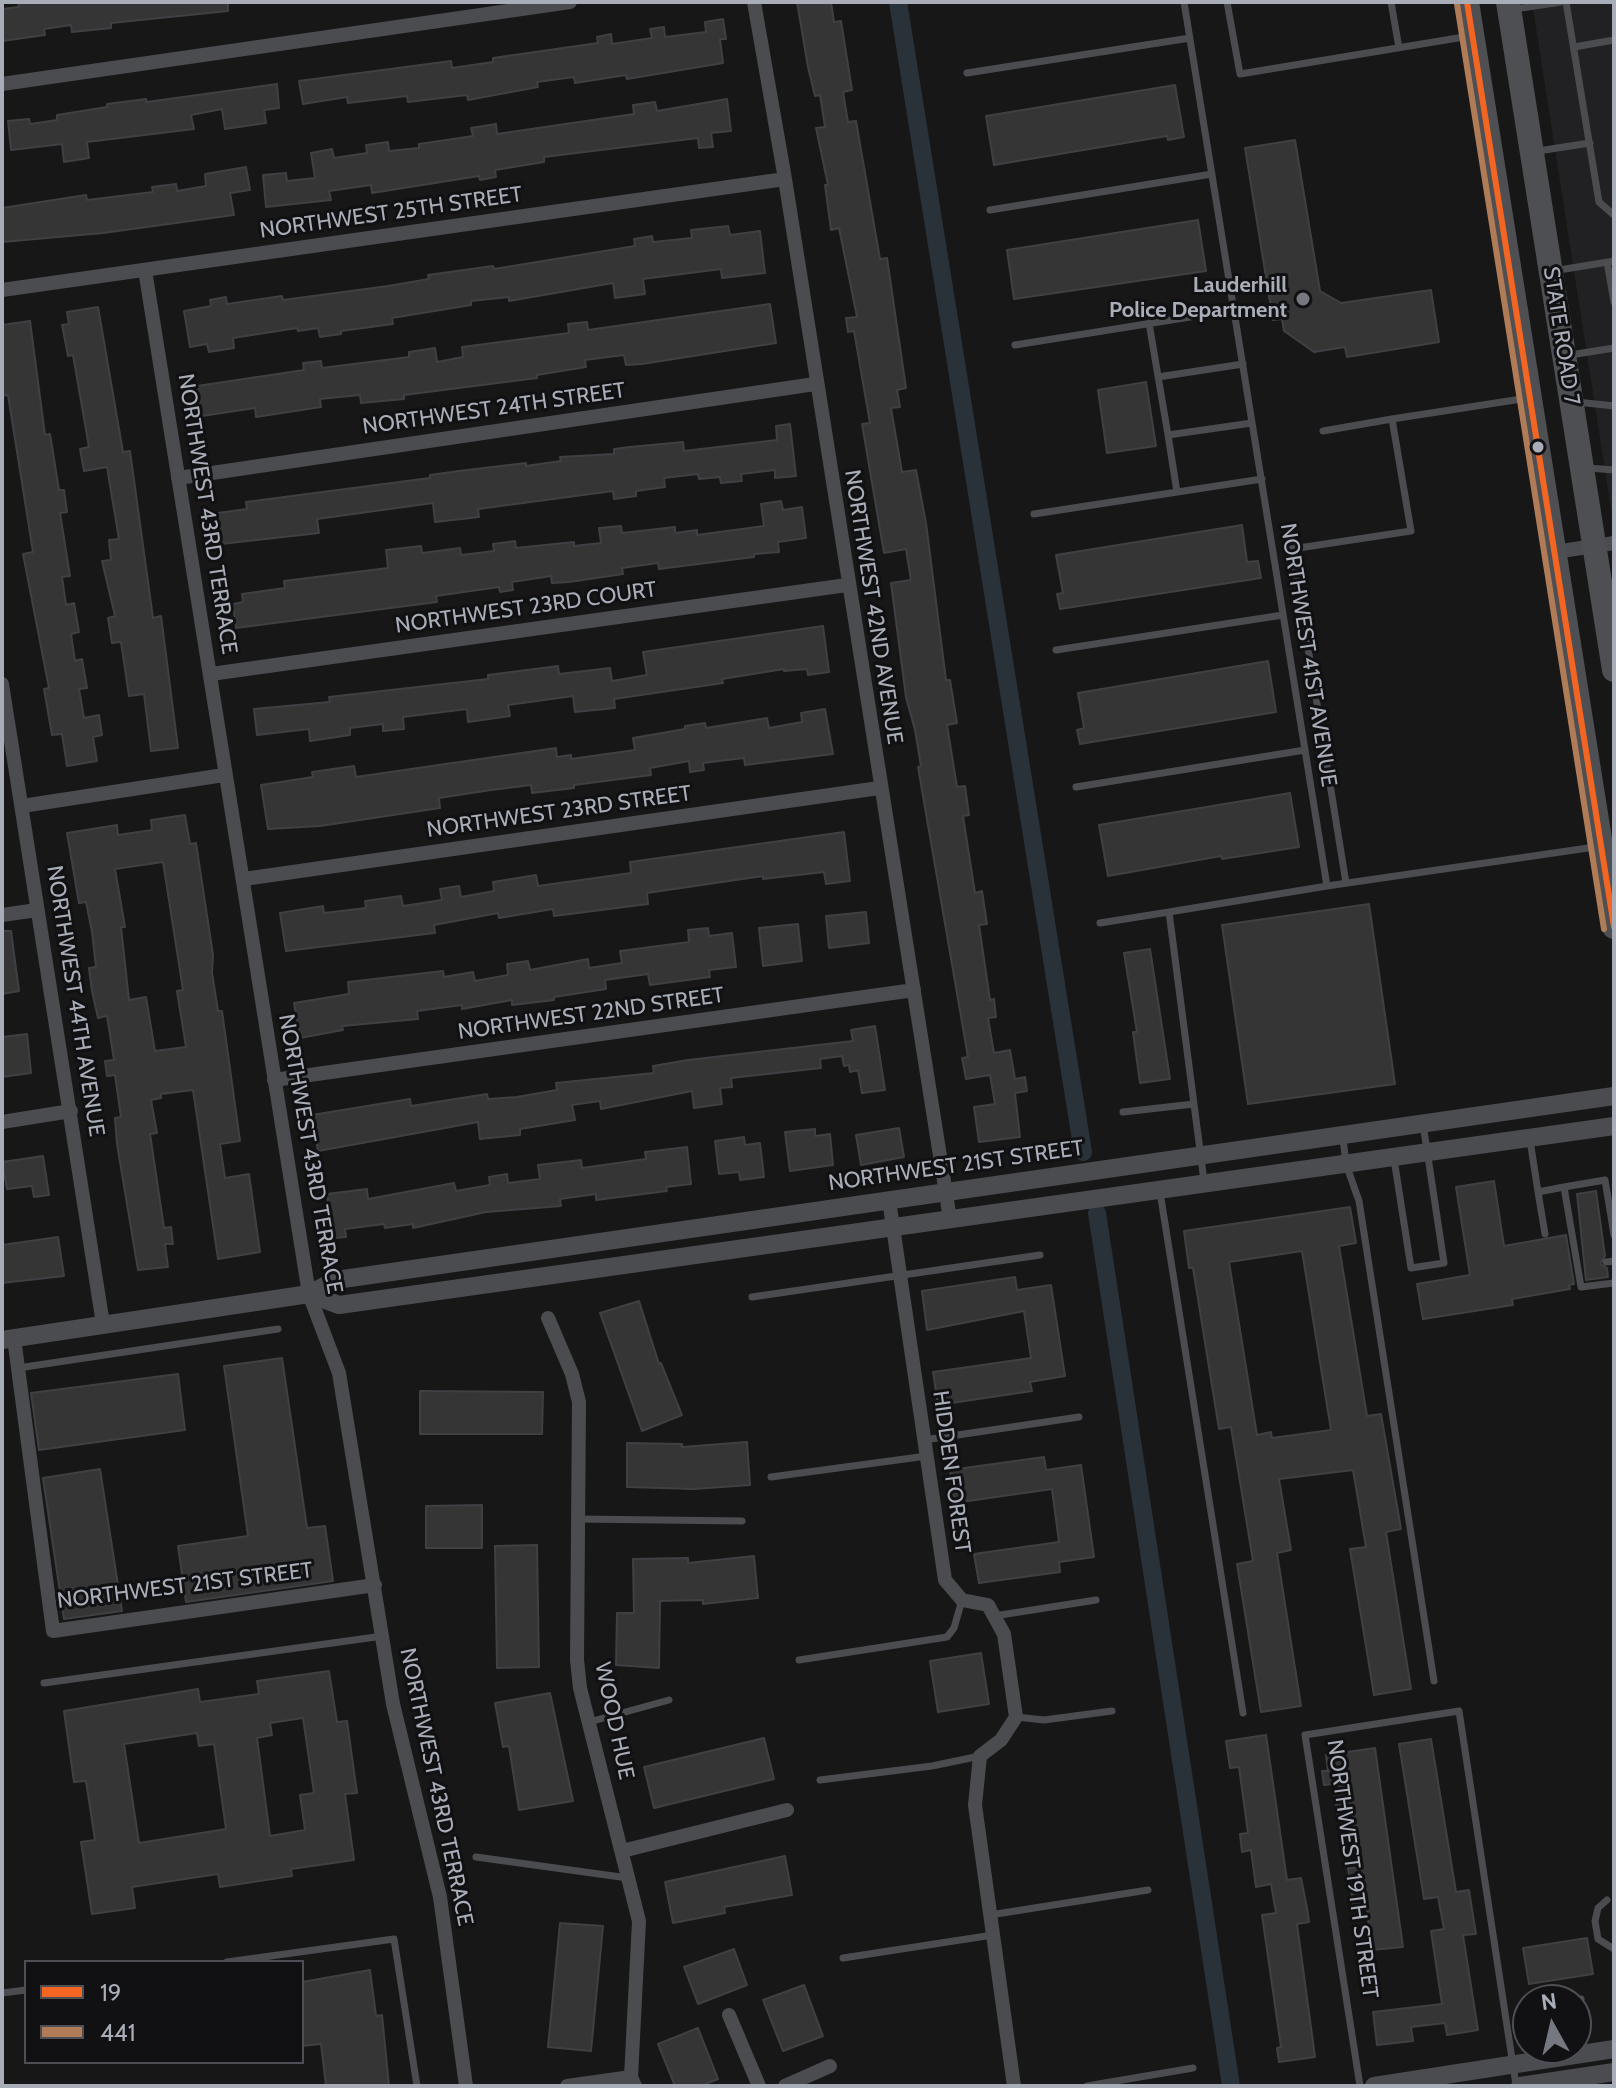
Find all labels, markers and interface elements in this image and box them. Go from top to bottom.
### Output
street label: NORTHWEST 25TH STREET [258,182,524,244]
street label: STATE ROAD 7 [1537,265,1585,407]
place label: Lauderhill Police Department [1109,273,1287,324]
marker: Lauderhill Police Department [1294,290,1312,308]
street label: NORTHWEST 43RD TERRACE [172,372,242,656]
street label: NORTHWEST 24TH STREET [361,377,627,441]
unlabelled marker [1530,439,1546,455]
street label: NORTHWEST 42ND AVENUE [838,468,908,746]
street label: NORTHWEST 41ST AVENUE [1274,521,1342,789]
street label: NORTHWEST 23RD COURT [394,577,658,639]
street label: NORTHWEST 23RD STREET [425,780,693,844]
street label: NORTHWEST 44TH AVENUE [41,864,109,1138]
street label: NORTHWEST 22ND STREET [456,982,726,1046]
street label: NORTHWEST 43RD TERRACE [272,1012,348,1296]
street label: NORTHWEST 21ST STREET [827,1135,1085,1197]
street label: HIDDEN FOREST [927,1389,975,1555]
street label: NORTHWEST 21ST STREET [56,1557,314,1615]
street label: NORTHWEST 43RD TERRACE [394,1646,478,1928]
street label: WOOD HUE [589,1660,639,1782]
street label: NORTHWEST 19TH STREET [1321,1738,1383,2000]
legend [24,1960,304,2064]
text: 19 [100,1978,121,2007]
north arrow [1512,1984,1592,2064]
text: N [1539,1987,1558,2016]
text: 441 [100,2018,136,2047]

